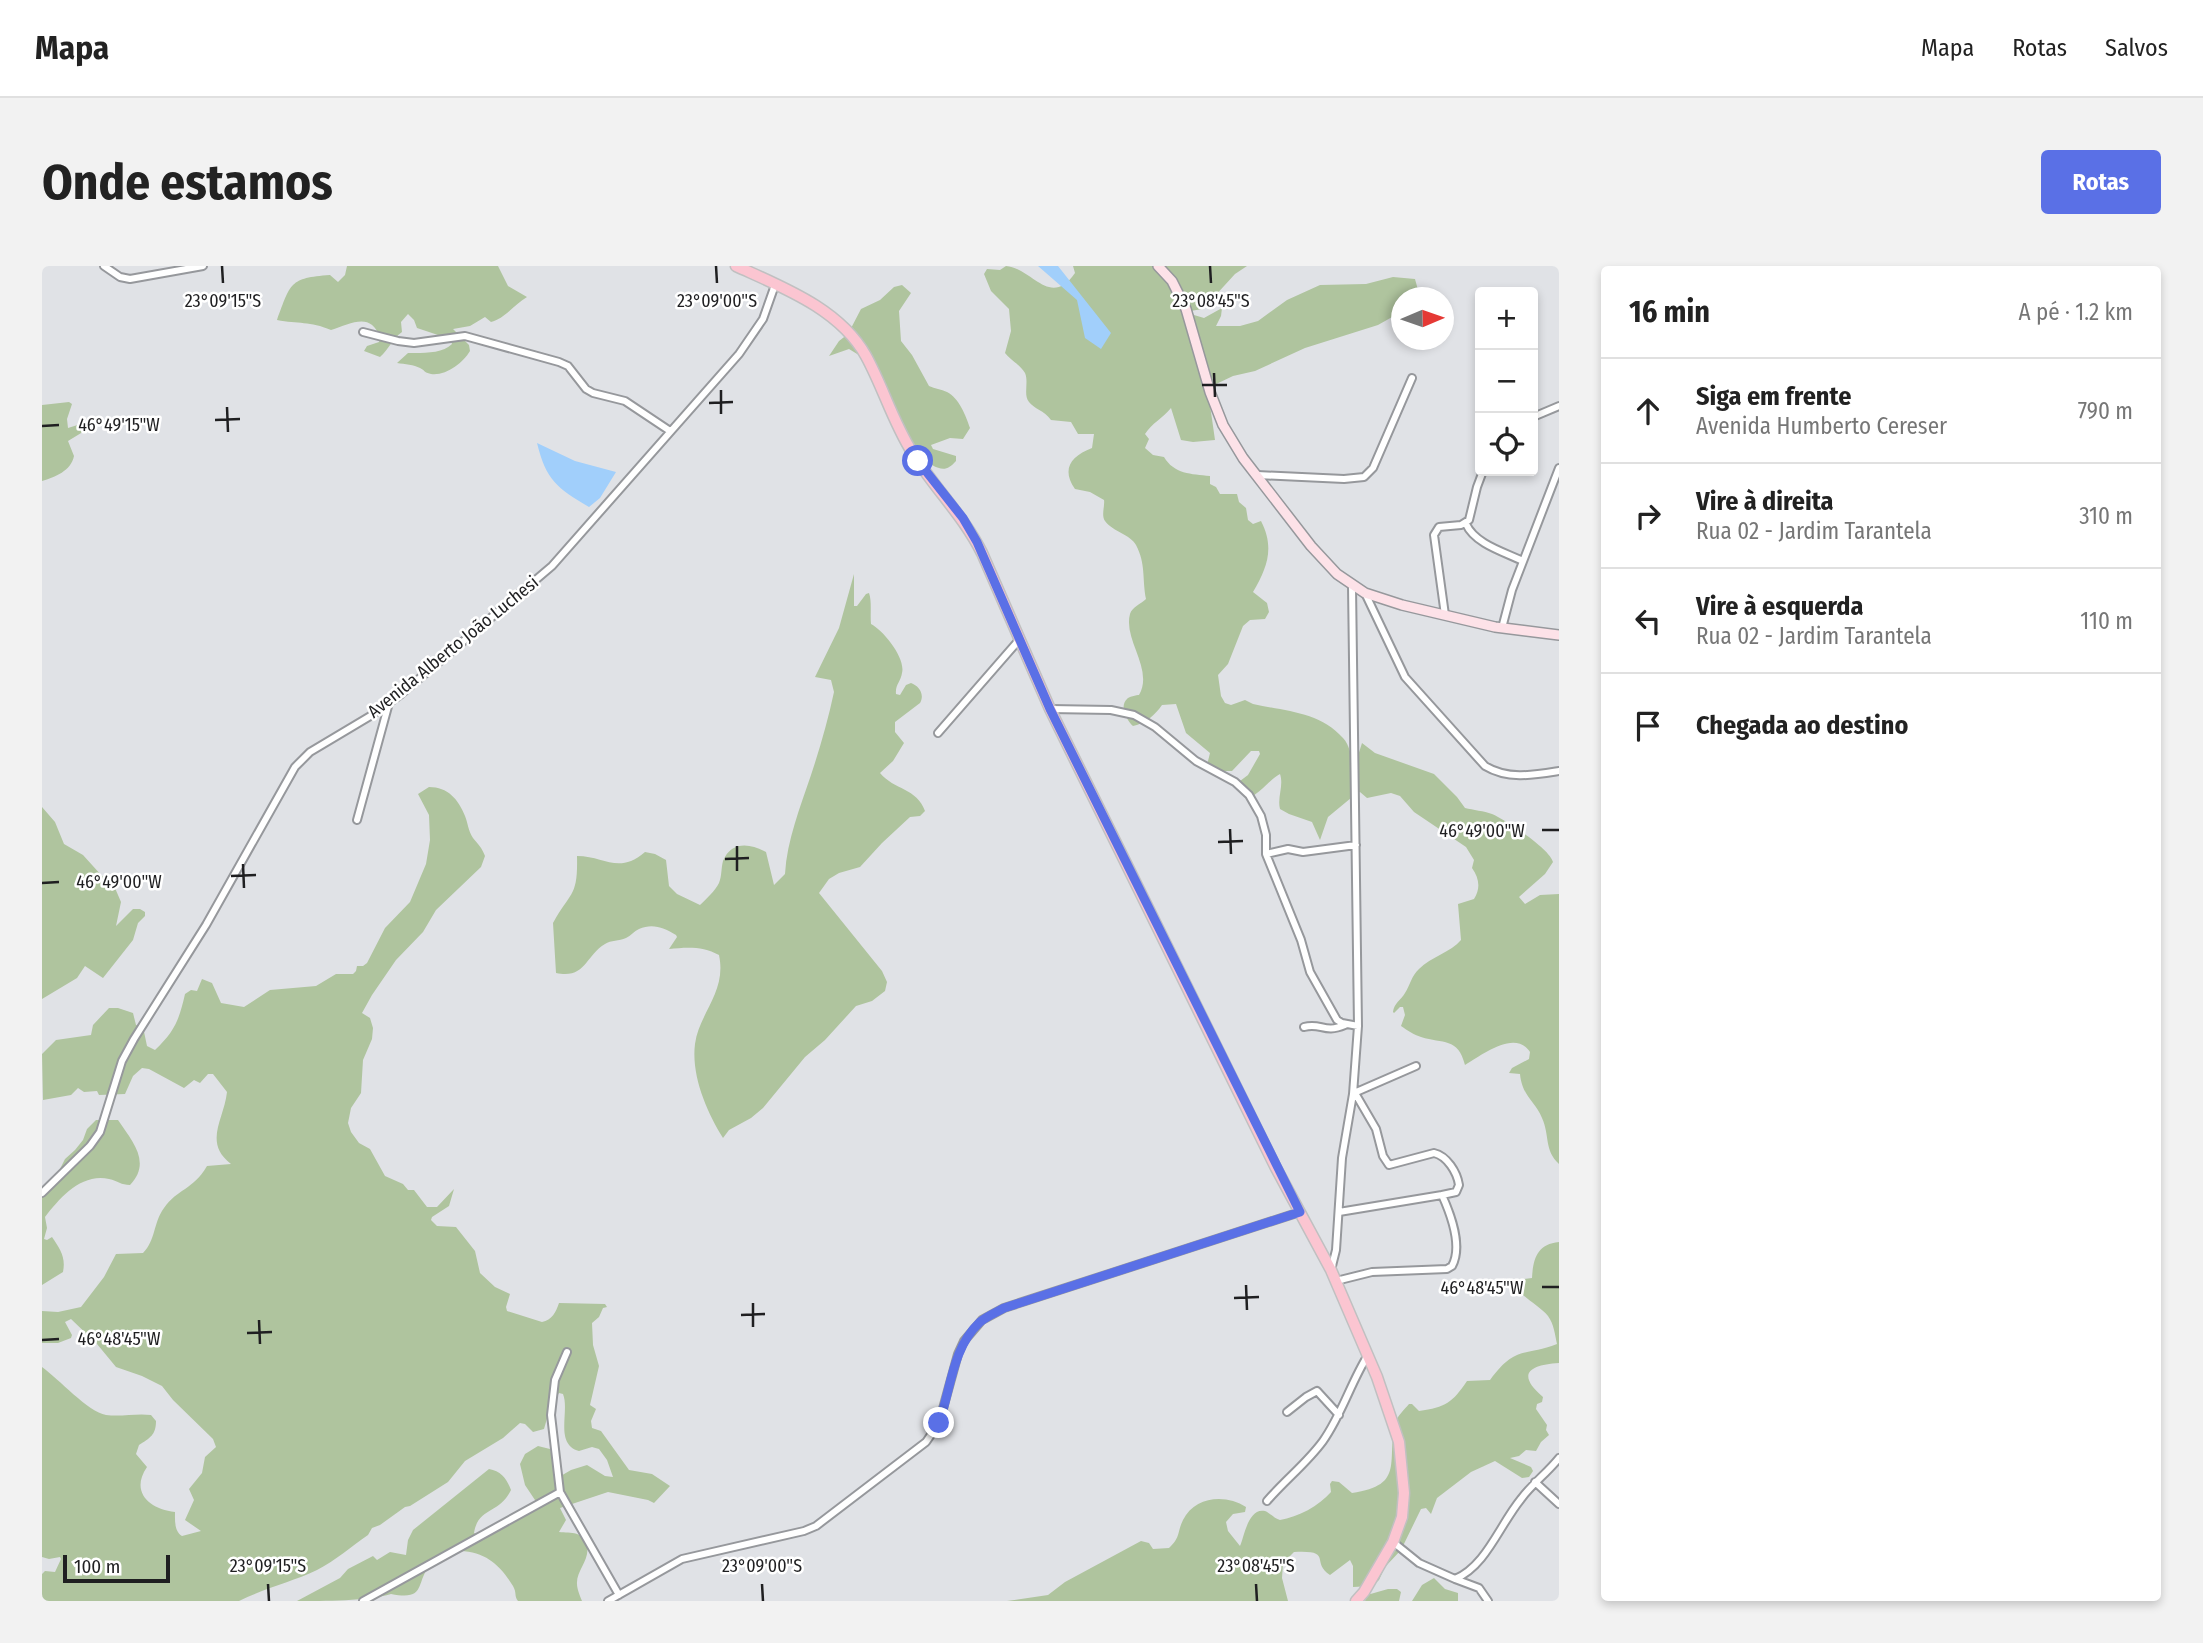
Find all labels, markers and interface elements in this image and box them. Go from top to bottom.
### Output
text: Mapa [35,28,109,68]
text: Mapa [1921,34,1974,62]
text: Rotas [2012,34,2067,62]
text: Salvos [2105,34,2168,62]
button: Rotas [2041,150,2161,214]
text: Onde estamos [42,153,333,212]
north arrow [1391,287,1454,350]
map controls [1475,287,1538,476]
button: + [1475,287,1538,350]
text: 23°09'15"S [185,290,261,312]
text: 23°09'00"S [677,290,757,312]
text: 23°08'45"S [1172,290,1250,312]
text: 16 min [1629,294,1710,330]
text: A pé · 1.2 km [2018,298,2133,326]
button: − [1475,350,1538,413]
text: Siga em frente [1696,381,1851,412]
icon: ahead [1629,392,1667,430]
text: 790 m [2078,397,2133,425]
text: Avenida Humberto Cereser [1696,412,1947,440]
button: locate [1475,413,1538,476]
text: 46°49'15"W [78,414,160,436]
route start [902,445,933,476]
text: Vire à direita [1696,486,1834,517]
icon: right [1629,497,1667,535]
text: 310 m [2079,502,2133,530]
text: Rua 02 - Jardim Tarantela [1696,517,1932,545]
street label: Avenida Alberto João Luchesi [363,571,543,723]
text: Vire à esquerda [1696,591,1863,622]
icon: left [1629,602,1667,640]
text: 110 m [2080,607,2133,635]
text: Rua 02 - Jardim Tarantela [1696,622,1932,650]
icon: arrive [1629,707,1667,745]
text: Chegada ao destino [1696,710,1908,741]
text: 46°49'00"W [1439,820,1525,842]
text: 46°49'00"W [76,871,162,893]
text: 46°48'45"W [1441,1277,1524,1299]
text: 46°48'45"W [78,1328,161,1350]
route end [923,1407,954,1438]
scale bar [63,1552,170,1584]
text: 100 m [74,1555,120,1578]
text: 23°09'15"S [230,1555,306,1577]
text: 23°09'00"S [722,1555,802,1577]
text: 23°08'45"S [1217,1555,1295,1577]

